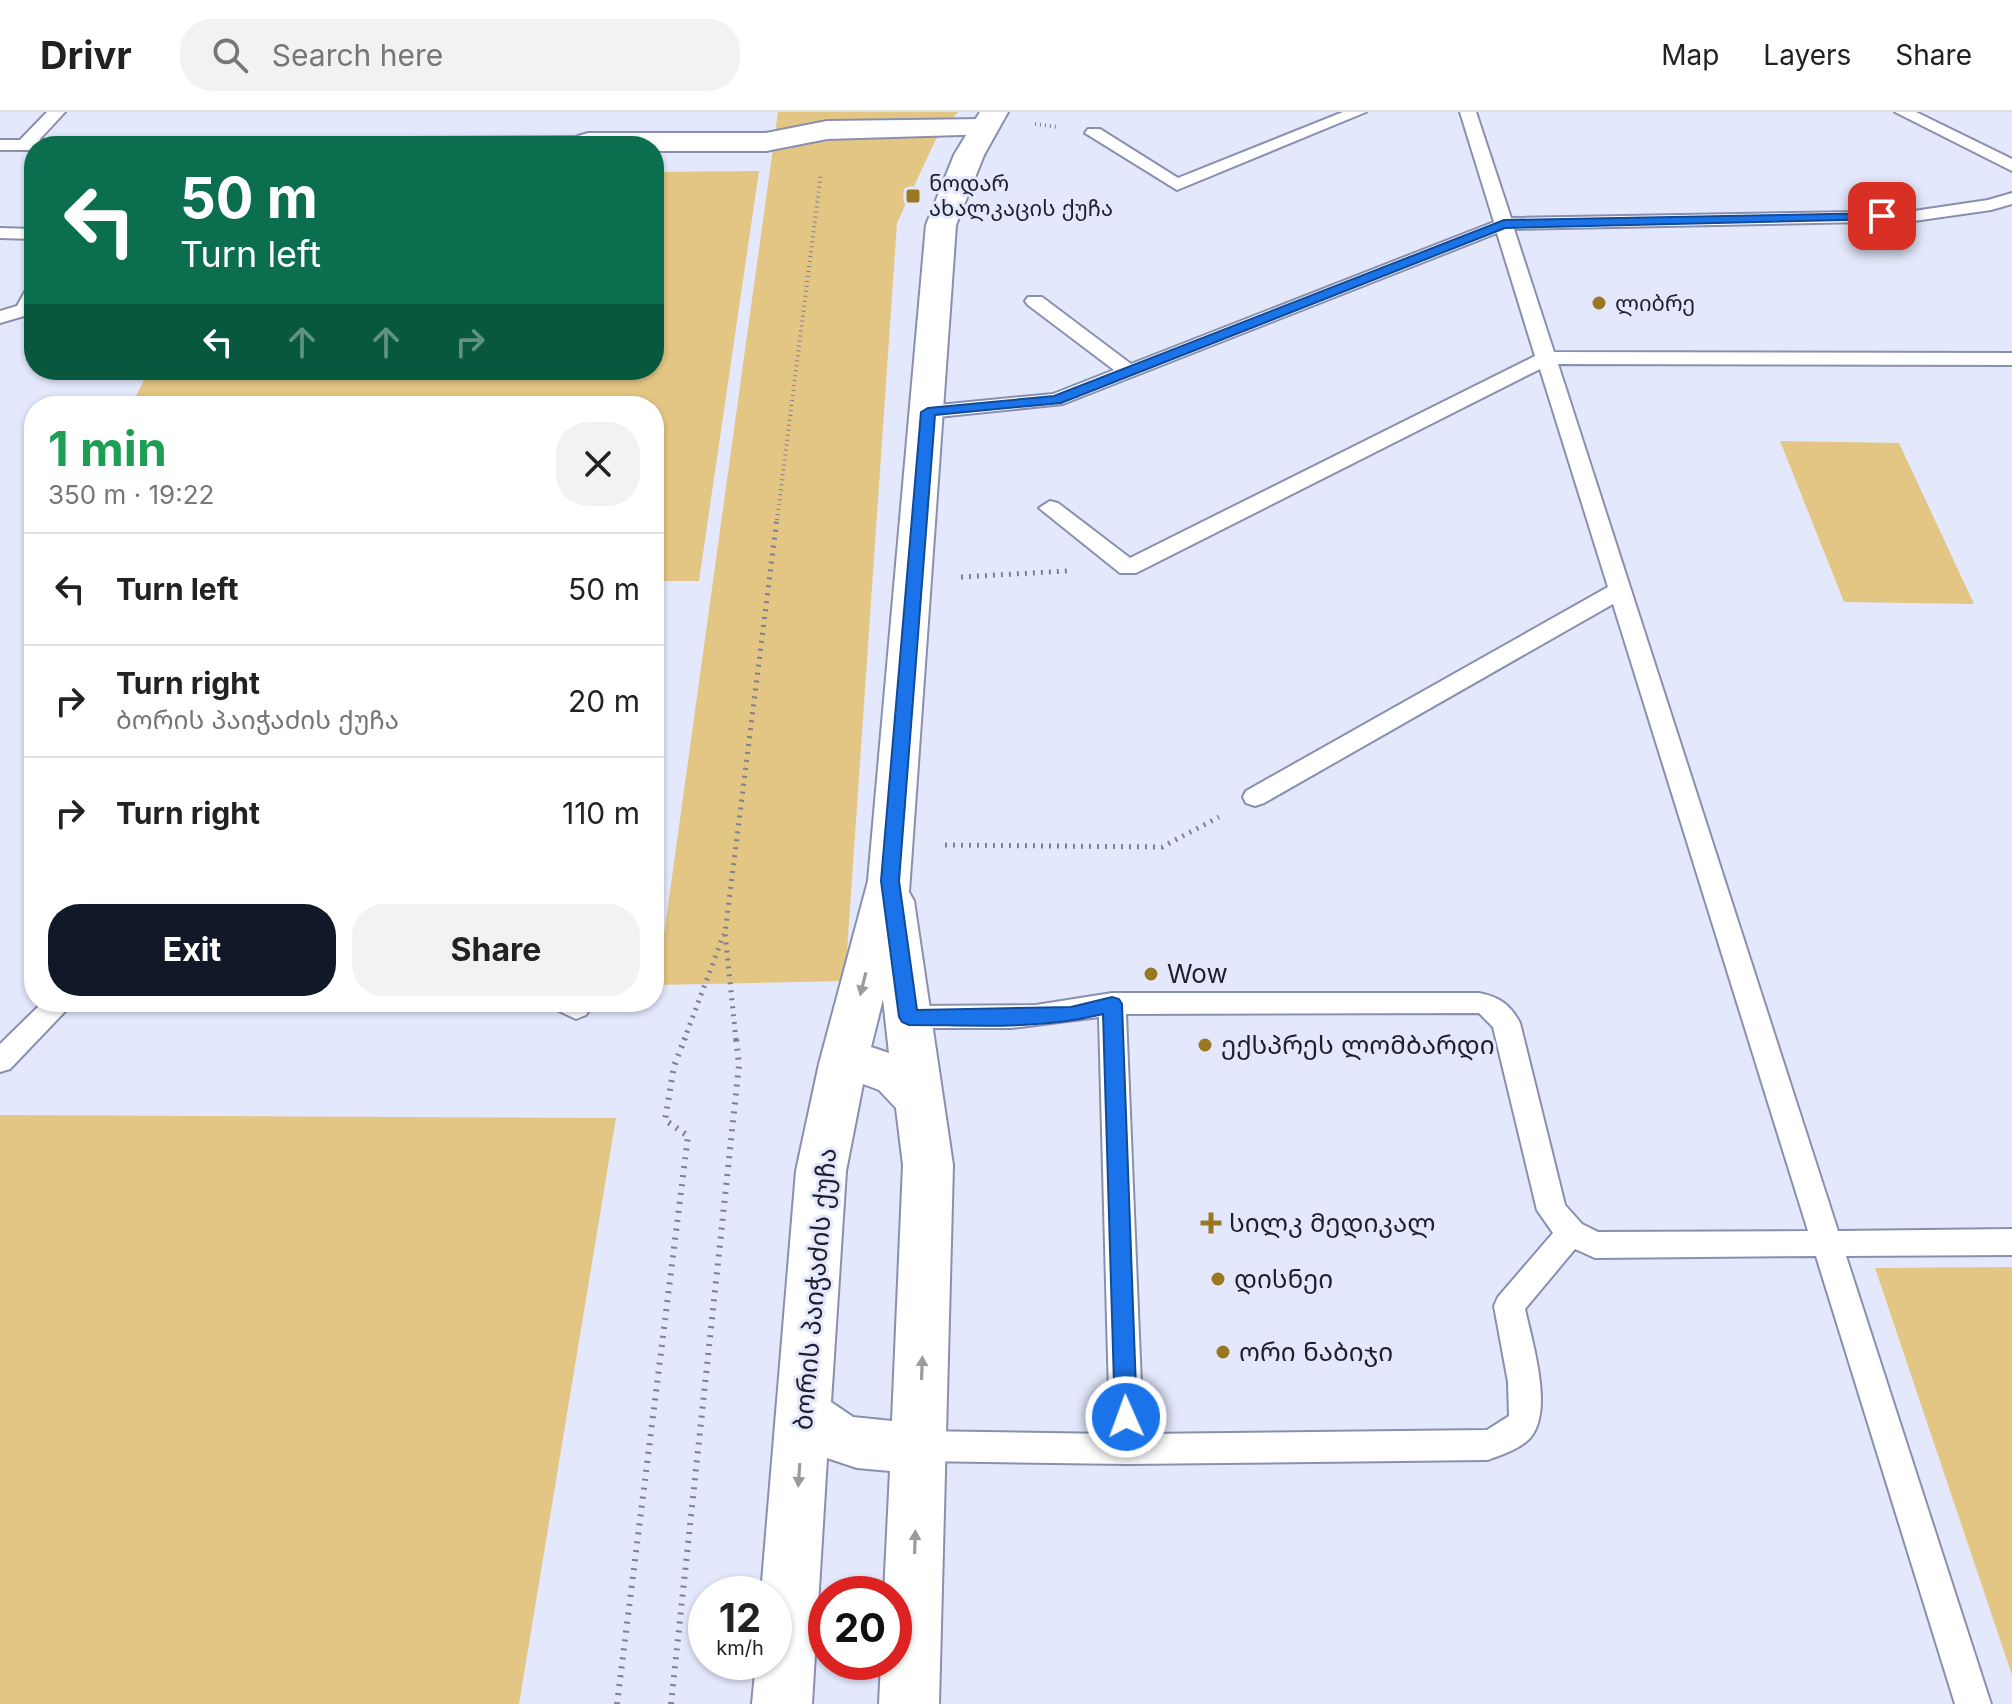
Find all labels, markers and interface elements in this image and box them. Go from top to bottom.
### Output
search box [180,19,740,91]
text: Drivr [40,32,132,78]
icon: search [208,33,252,77]
text: Search here [272,37,443,73]
text: Map [1661,38,1719,72]
text: Layers [1763,38,1851,72]
text: Share [1895,38,1972,72]
text: 50 m [180,164,318,232]
icon: left [48,168,152,272]
place label: ნოდარ ახალკაცის ქუჩა [929,170,1113,222]
pin [1848,182,1916,250]
marker: ნოდარ ახალკაცის ქუჩა [904,187,922,205]
icon: arrive [1860,194,1904,238]
text: Turn left [180,232,321,276]
place label: ლიბრე [1615,290,1695,317]
marker: ლიბრე [1590,294,1608,312]
icon: left [196,320,240,364]
icon: ahead [280,320,324,364]
icon: ahead [364,320,408,364]
icon: right [448,320,492,364]
text: 1 min [48,419,167,478]
button: close [556,422,640,506]
text: 350 m · 19:22 [48,479,214,510]
icon: left [48,567,92,611]
text: Turn left [116,571,238,607]
text: 50 m [568,571,640,607]
text: Turn right [116,665,260,701]
icon: right [48,679,92,723]
text: 20 m [568,683,640,719]
text: ბორის პაიჭაძის ქუჩა [116,704,399,735]
icon: right [48,791,92,835]
text: Turn right [116,795,260,831]
text: 110 m [562,795,640,831]
button: Exit [48,904,336,996]
button: Share [352,904,640,996]
place label: Wow [1167,958,1228,989]
marker: Wow [1142,965,1160,983]
one-way arrow [857,971,869,996]
place label: ექსპრეს ლომბარდი [1221,1029,1495,1061]
marker: ექსპრეს ლომბარდი [1196,1036,1214,1054]
street label: ბორის პაიჭაძის ქუჩა [787,1147,842,1431]
place label: სილკ მედიკალ [1229,1207,1436,1239]
marker: სილკ მედიკალ [1200,1212,1222,1234]
place label: დისნეი [1234,1263,1333,1295]
marker: დისნეი [1209,1270,1227,1288]
place label: ორი ნაბიჯი [1239,1336,1393,1367]
marker: ორი ნაბიჯი [1214,1343,1232,1361]
one-way arrow [915,1355,928,1380]
position arrow [1084,1375,1168,1459]
one-way arrow [792,1463,805,1488]
one-way arrow [909,1529,922,1554]
speed limit sign: 20 [808,1576,912,1680]
text: 12 [719,1593,761,1642]
text: km/h [716,1636,764,1660]

